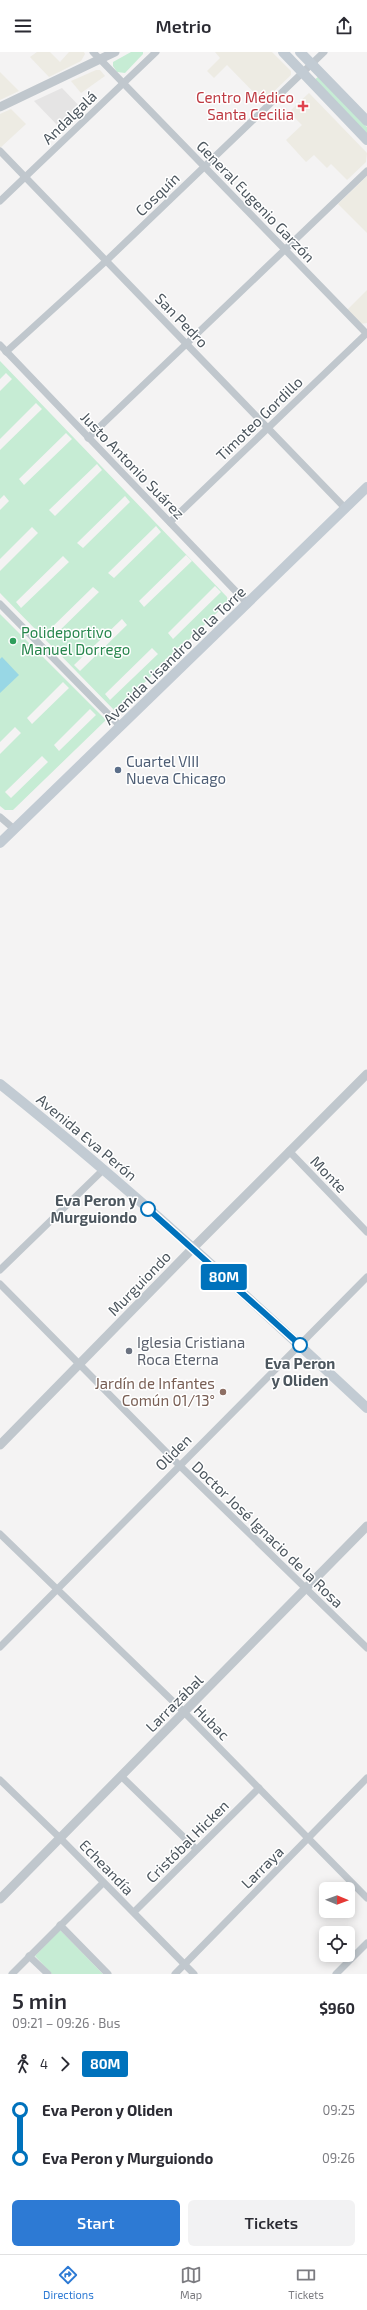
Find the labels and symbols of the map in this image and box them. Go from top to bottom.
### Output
street label: Andalgalá [38,87,100,147]
place label: Centro Médico Santa Cecilia [196,88,294,123]
marker: Centro Médico Santa Cecilia [297,100,309,112]
street label: General Eugenio Garzón [193,136,319,266]
street label: Cosquín [131,169,183,219]
street label: San Pedro [152,289,212,351]
street label: Timoteo Gordillo [212,372,306,464]
street label: Justo Antonio Suárez [77,408,189,522]
street label: Avenida Lisandro de la Torre [99,582,249,728]
place label: Polideportivo Manuel Dorrego [21,623,130,658]
marker: Polideportivo Manuel Dorrego [8,636,18,646]
place label: Cuartel VIII Nueva Chicago [126,752,226,787]
marker: Cuartel VIII Nueva Chicago [113,765,123,775]
street label: Avenida Eva Perón [33,1090,141,1184]
street label: Monte [307,1152,351,1196]
place label: Eva Peron y Murguiondo [51,1191,138,1226]
marker: Eva Peron y Murguiondo [140,1201,156,1217]
street label: Murguiondo [104,1247,174,1319]
line badge: 80M [201,1264,247,1290]
place label: Iglesia Cristiana Roca Eterna [137,1333,245,1368]
marker: Eva Peron y Oliden [292,1337,308,1353]
marker: Iglesia Cristiana Roca Eterna [124,1346,134,1356]
place label: Eva Peron y Oliden [265,1354,335,1390]
place label: Jardín de Infantes Común 01/13° [95,1374,215,1409]
marker: Jardín de Infantes Común 01/13° [218,1387,228,1397]
street label: Oliden [151,1430,195,1474]
street label: Doctor José Ignacio de la Rosa [189,1457,347,1611]
street label: Larrazábal [142,1670,207,1735]
street label: Hubac [191,1701,233,1743]
street label: Cristóbal Hicken [142,1796,232,1886]
street label: Echeandía [76,1836,138,1898]
street label: Larraya [237,1842,287,1892]
north arrow [319,1882,355,1918]

